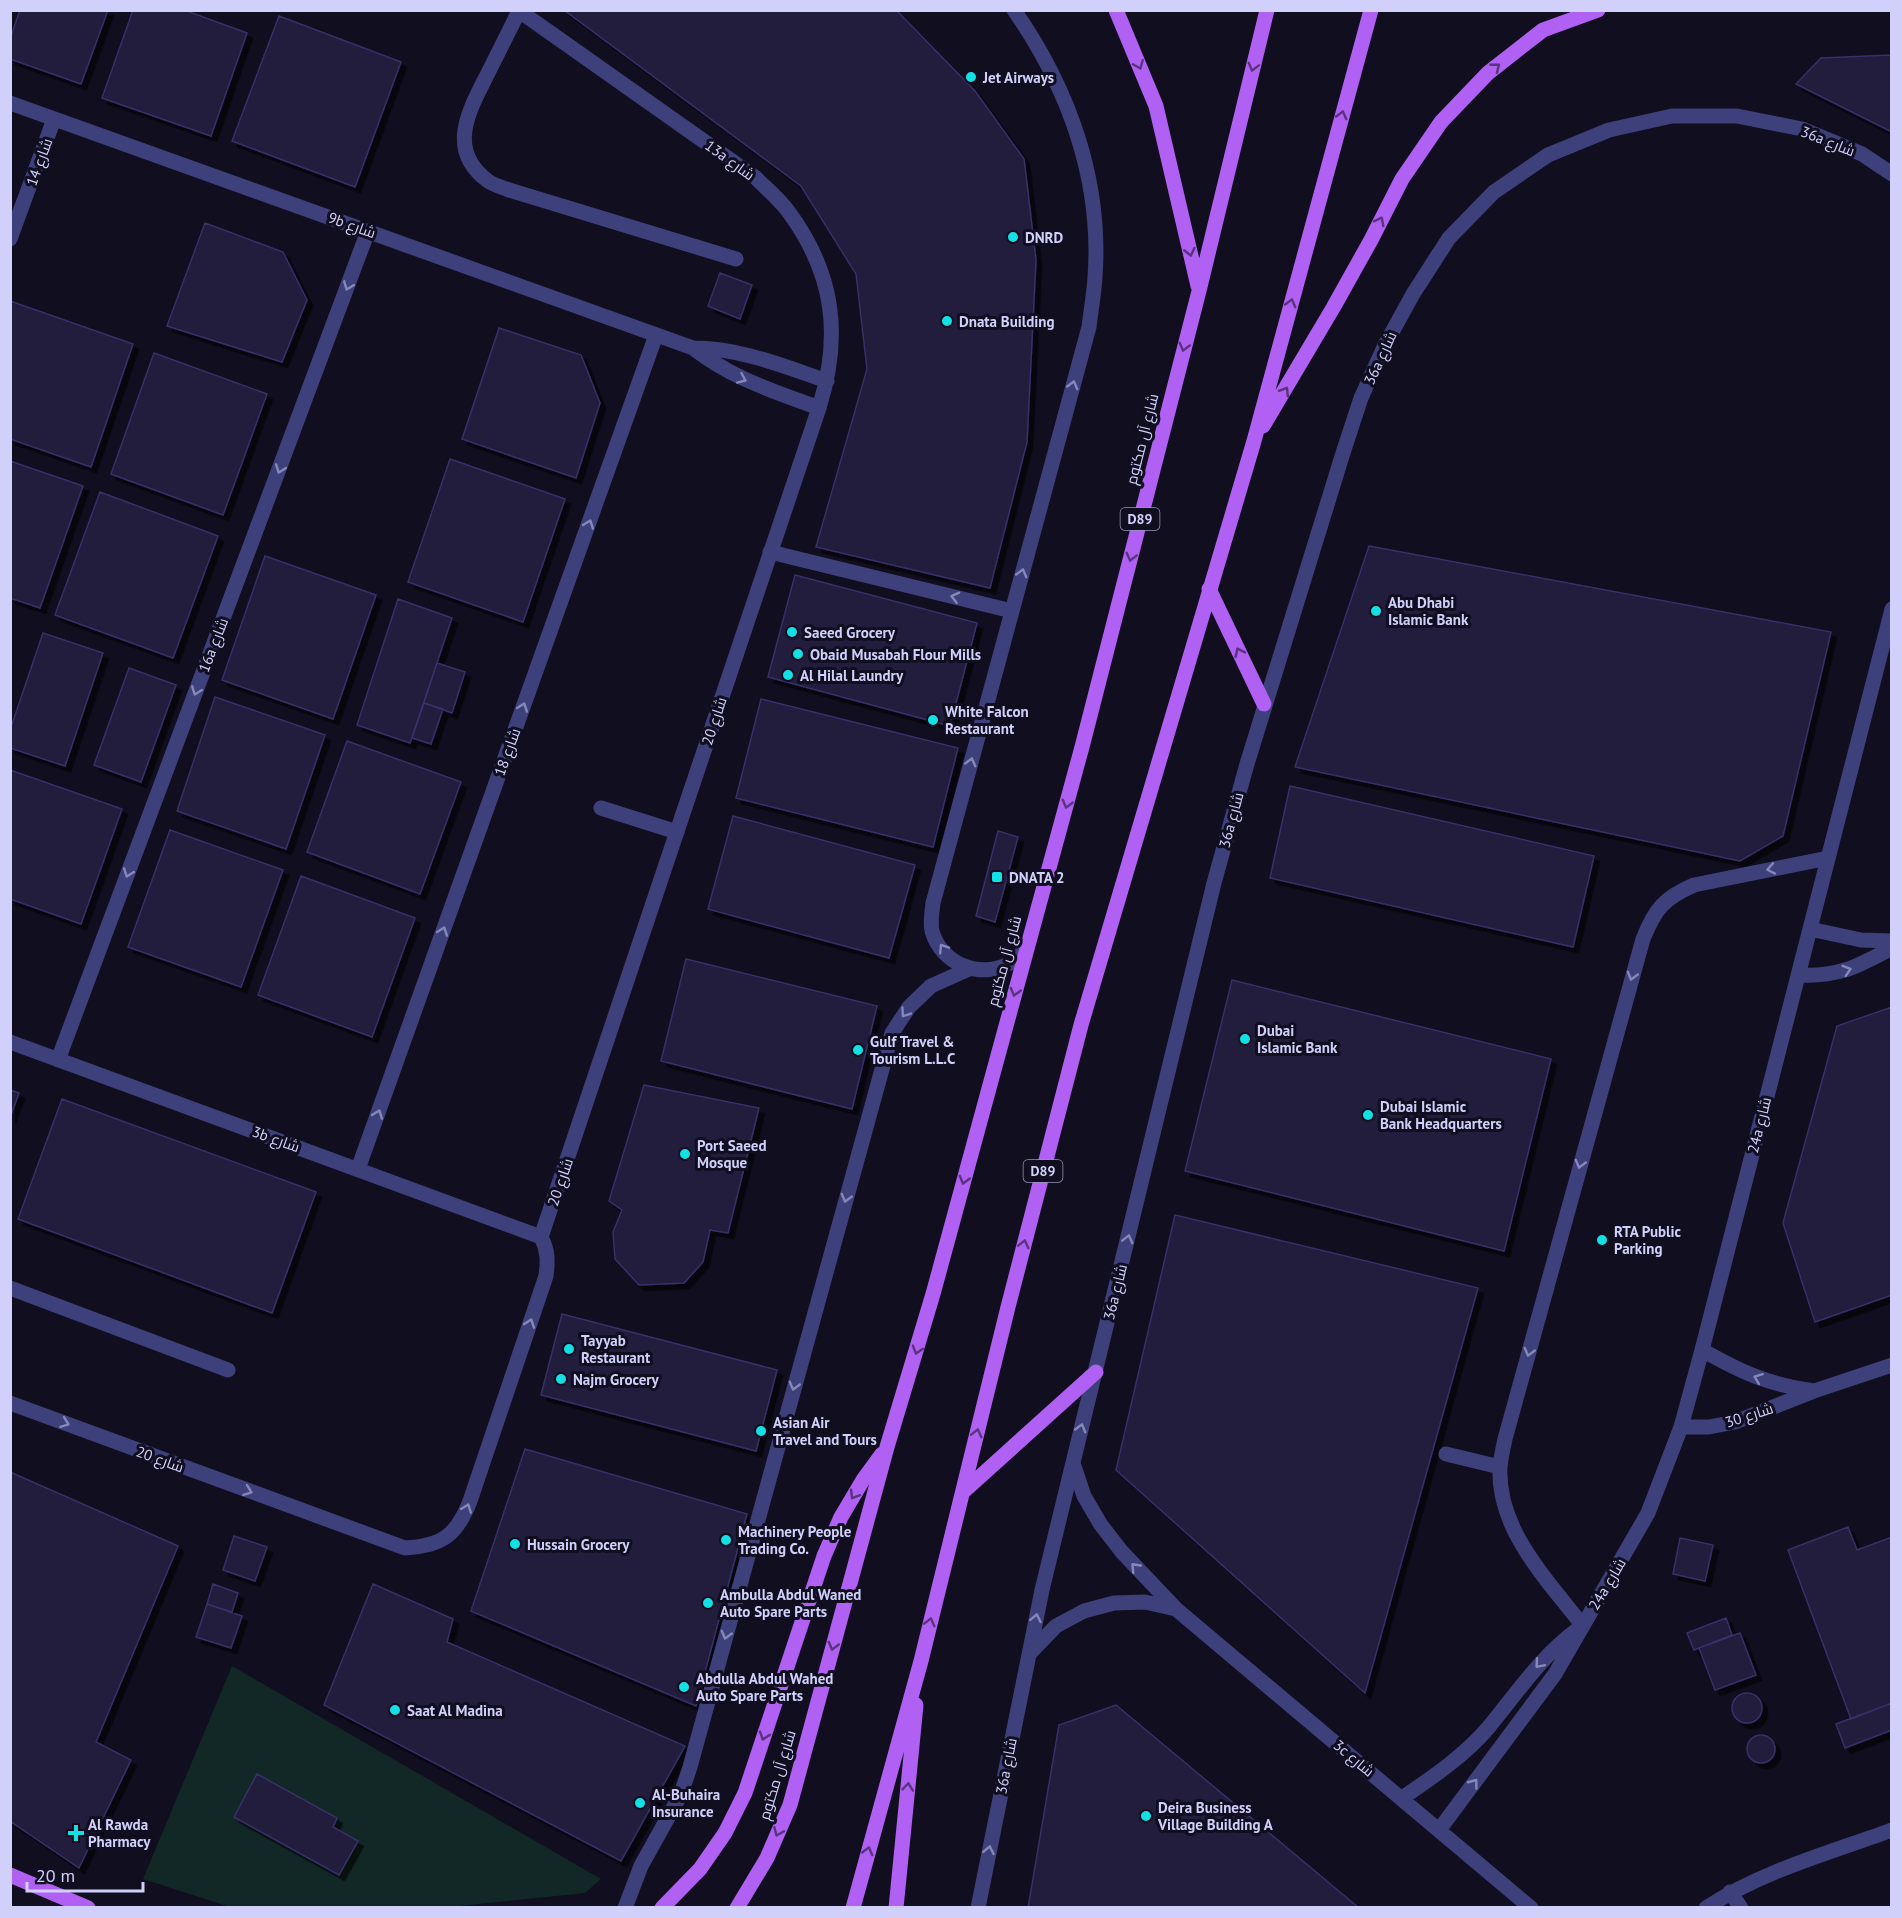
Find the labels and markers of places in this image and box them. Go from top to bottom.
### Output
place label: Jet Airways [982,68,1054,87]
marker: Jet Airways [964,70,978,84]
place label: DNRD [1025,228,1064,247]
marker: DNRD [1006,230,1020,244]
place label: Dnata Building [959,312,1055,331]
marker: Dnata Building [940,314,954,328]
place label: Abu Dhabi Islamic Bank [1388,593,1469,629]
marker: Abu Dhabi Islamic Bank [1369,604,1383,618]
place label: Saeed Grocery [804,623,896,642]
marker: Saeed Grocery [785,625,799,639]
place label: Obaid Musabah Flour Mills [810,645,981,664]
marker: Obaid Musabah Flour Mills [791,647,805,661]
place label: Al Hilal Laundry [800,666,904,685]
marker: Al Hilal Laundry [781,668,795,682]
place label: White Falcon Restaurant [945,702,1029,738]
marker: White Falcon Restaurant [926,713,940,727]
place label: DNATA 2 [1009,868,1065,887]
marker: DNATA 2 [990,870,1004,884]
place label: Dubai Islamic Bank [1257,1021,1338,1057]
place label: Gulf Travel & Tourism L.L.C [870,1032,956,1068]
marker: Dubai Islamic Bank [1238,1032,1252,1046]
marker: Gulf Travel & Tourism L.L.C [851,1043,865,1057]
place label: Dubai Islamic Bank Headquarters [1380,1097,1502,1133]
marker: Dubai Islamic Bank Headquarters [1361,1108,1375,1122]
place label: Port Saeed Mosque [697,1136,766,1172]
marker: Port Saeed Mosque [678,1147,692,1161]
place label: RTA Public Parking [1614,1222,1682,1258]
marker: RTA Public Parking [1595,1233,1609,1247]
place label: Tayyab Restaurant [581,1331,651,1367]
marker: Tayyab Restaurant [562,1342,576,1356]
place label: Najm Grocery [573,1370,660,1389]
marker: Najm Grocery [554,1372,568,1386]
place label: Asian Air Travel and Tours [773,1413,877,1449]
marker: Asian Air Travel and Tours [754,1424,768,1438]
place label: Machinery People Trading Co. [738,1522,852,1558]
marker: Machinery People Trading Co. [719,1533,733,1547]
place label: Hussain Grocery [527,1535,630,1554]
marker: Hussain Grocery [508,1537,522,1551]
place label: Ambulla Abdul Waned Auto Spare Parts [720,1585,861,1621]
marker: Ambulla Abdul Waned Auto Spare Parts [701,1596,715,1610]
place label: Abdulla Abdul Wahed Auto Spare Parts [696,1669,833,1705]
marker: Abdulla Abdul Wahed Auto Spare Parts [677,1680,691,1694]
place label: Saat Al Madina [407,1701,503,1720]
marker: Saat Al Madina [388,1703,402,1717]
place label: Al-Buhaira Insurance [652,1785,720,1821]
marker: Al-Buhaira Insurance [633,1796,647,1810]
place label: Deira Business Village Building A [1157,1798,1274,1834]
marker: Deira Business Village Building A [1139,1809,1153,1823]
place label: Al Rawda Pharmacy [88,1815,151,1851]
marker: Al Rawda Pharmacy [69,1826,83,1840]

